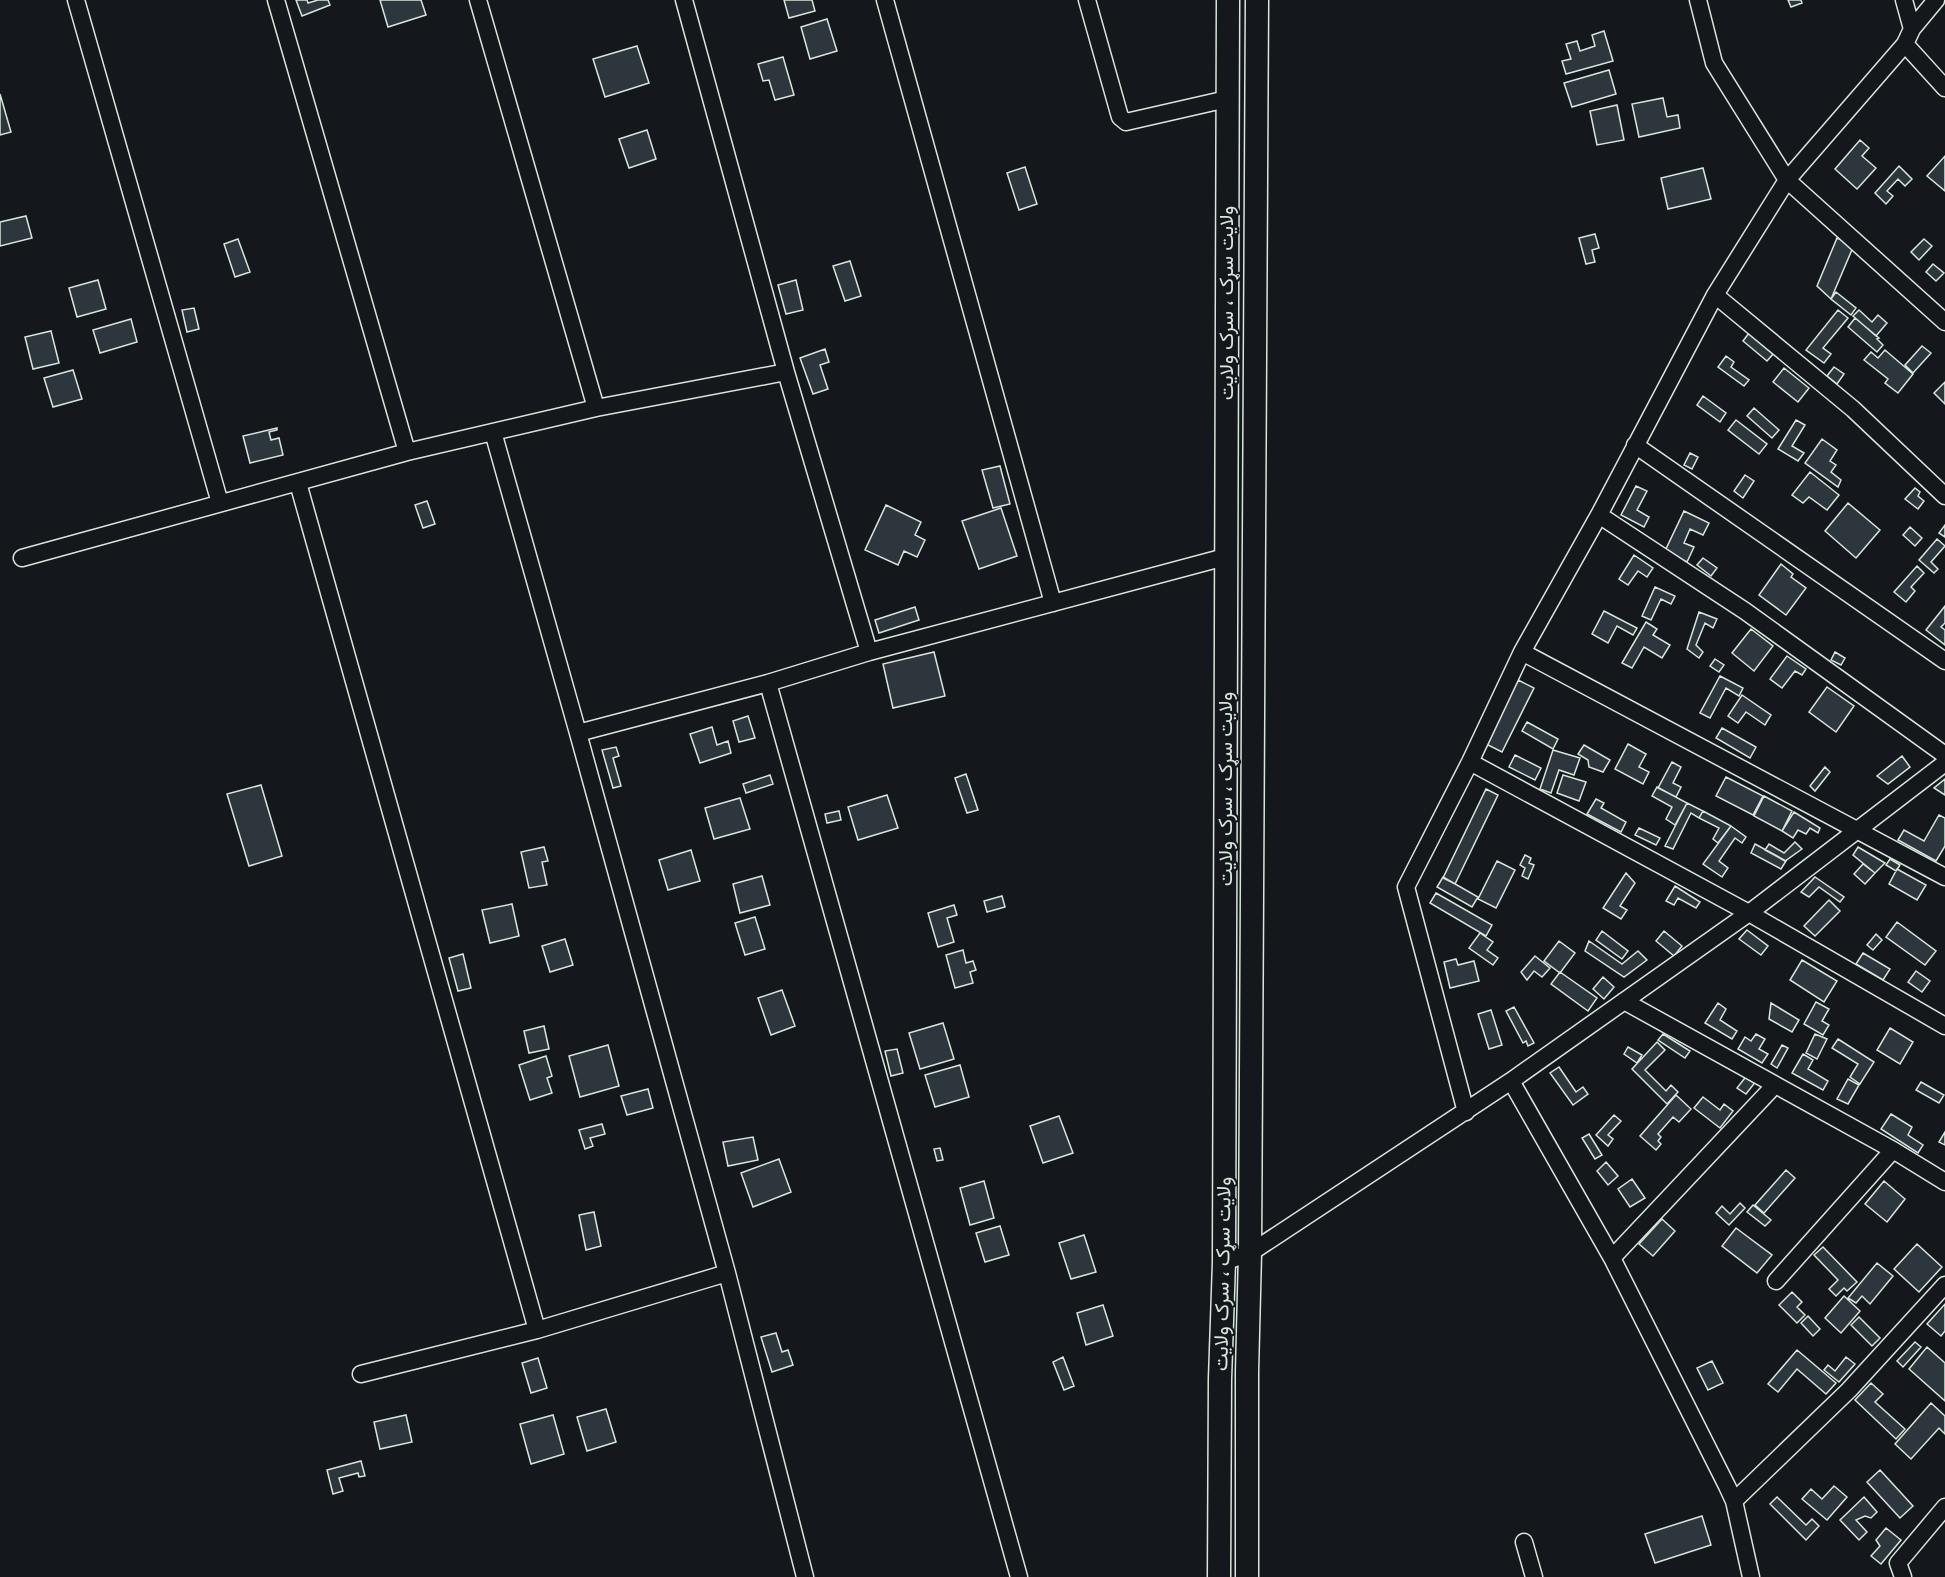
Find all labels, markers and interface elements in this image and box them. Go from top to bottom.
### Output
street label: ولایت سړک ، سرک ولایت [1213,206,1240,400]
street label: ولایت سړک ، سرک ولایت [1212,692,1239,886]
street label: ولایت سړک ، سرک ولایت [1207,1177,1238,1371]

